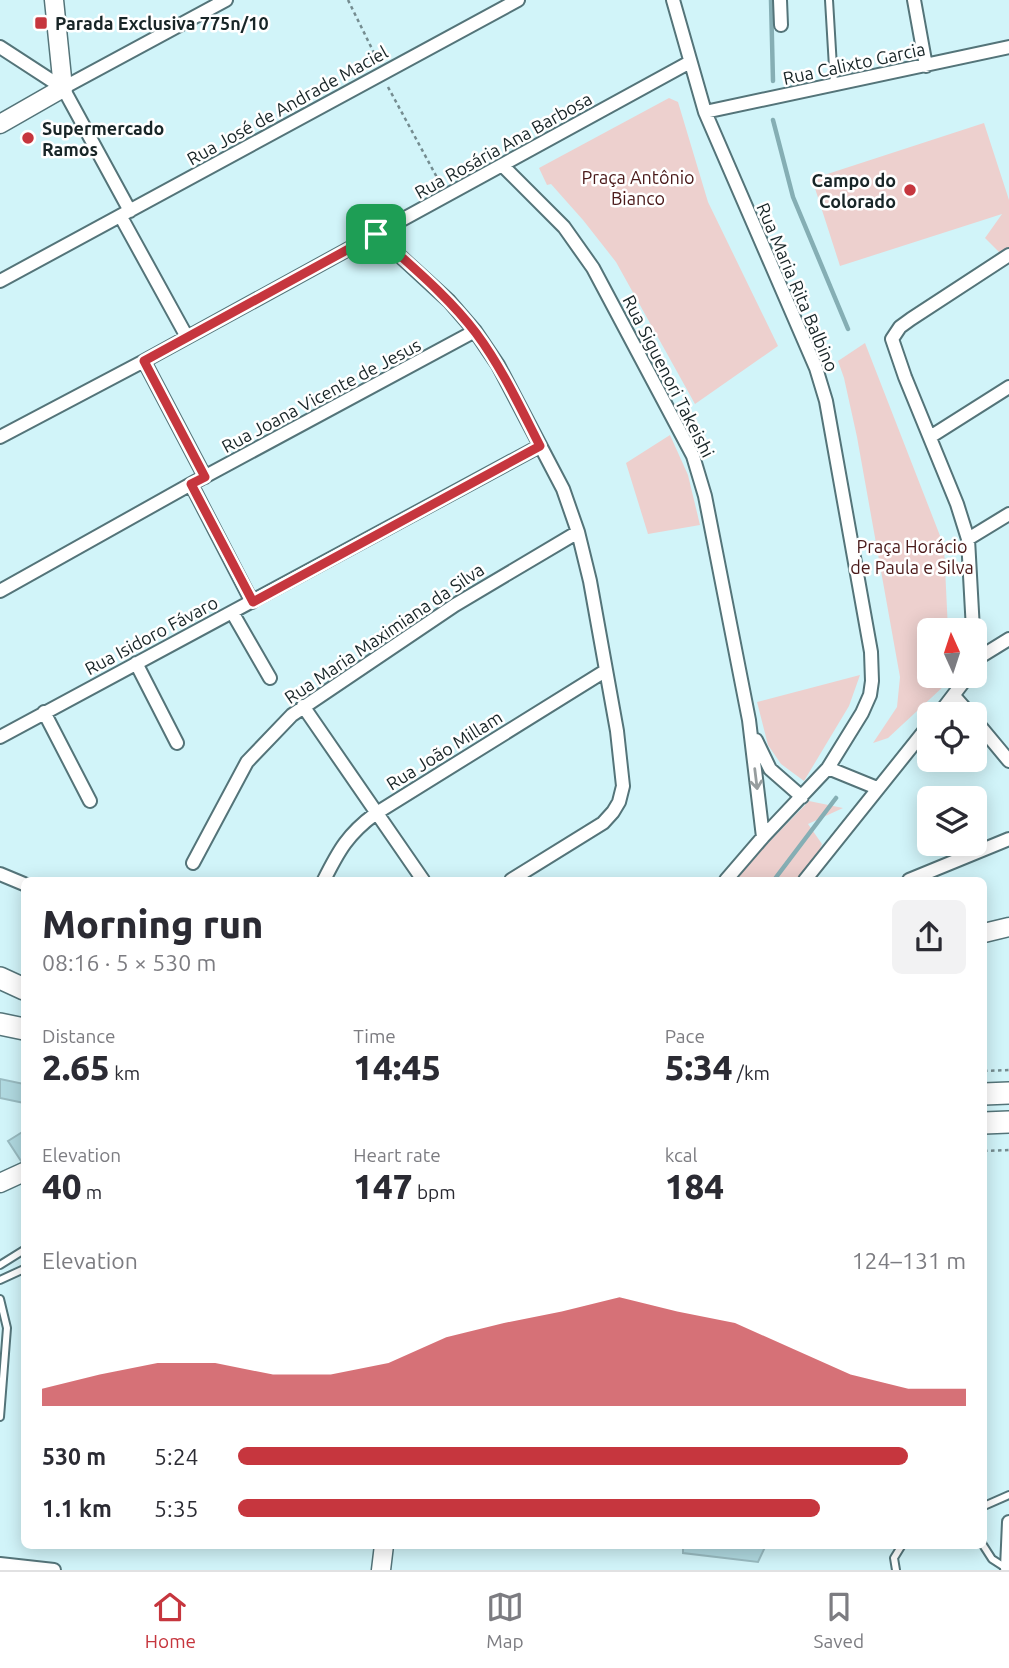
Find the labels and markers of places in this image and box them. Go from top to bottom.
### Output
place label: Parada Exclusiva 775n/10 [55,13,269,33]
marker: Parada Exclusiva 775n/10 [33,15,49,31]
place label: Supermercado Ramos [42,118,164,159]
marker: Supermercado Ramos [20,130,36,146]
place label: Campo do Colorado [812,170,896,211]
marker: Campo do Colorado [902,182,918,198]
pin [346,204,406,264]

